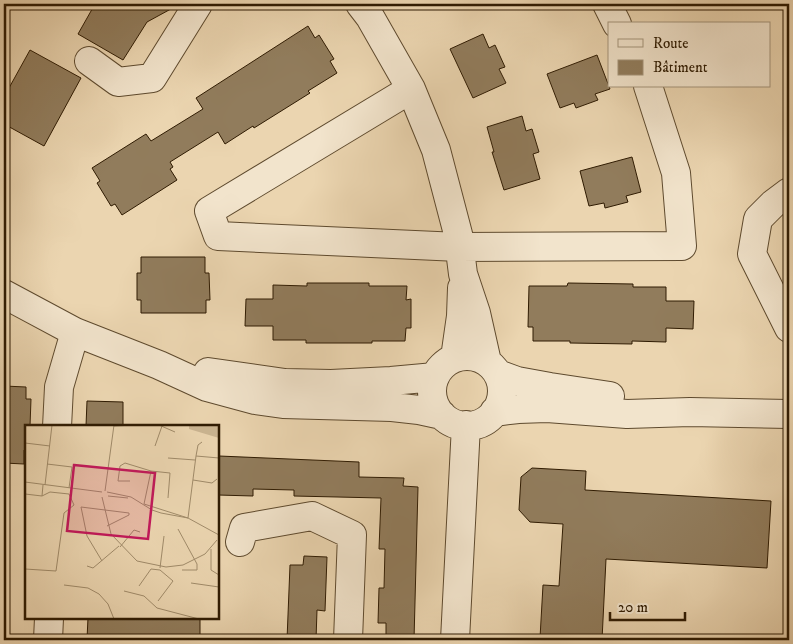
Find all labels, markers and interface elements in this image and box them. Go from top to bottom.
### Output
legend [608,22,770,88]
text: Route [653,34,688,53]
text: Bâtiment [653,58,708,77]
inset map [25,425,219,619]
scale bar [610,589,686,621]
text: 20 m [618,598,648,617]

